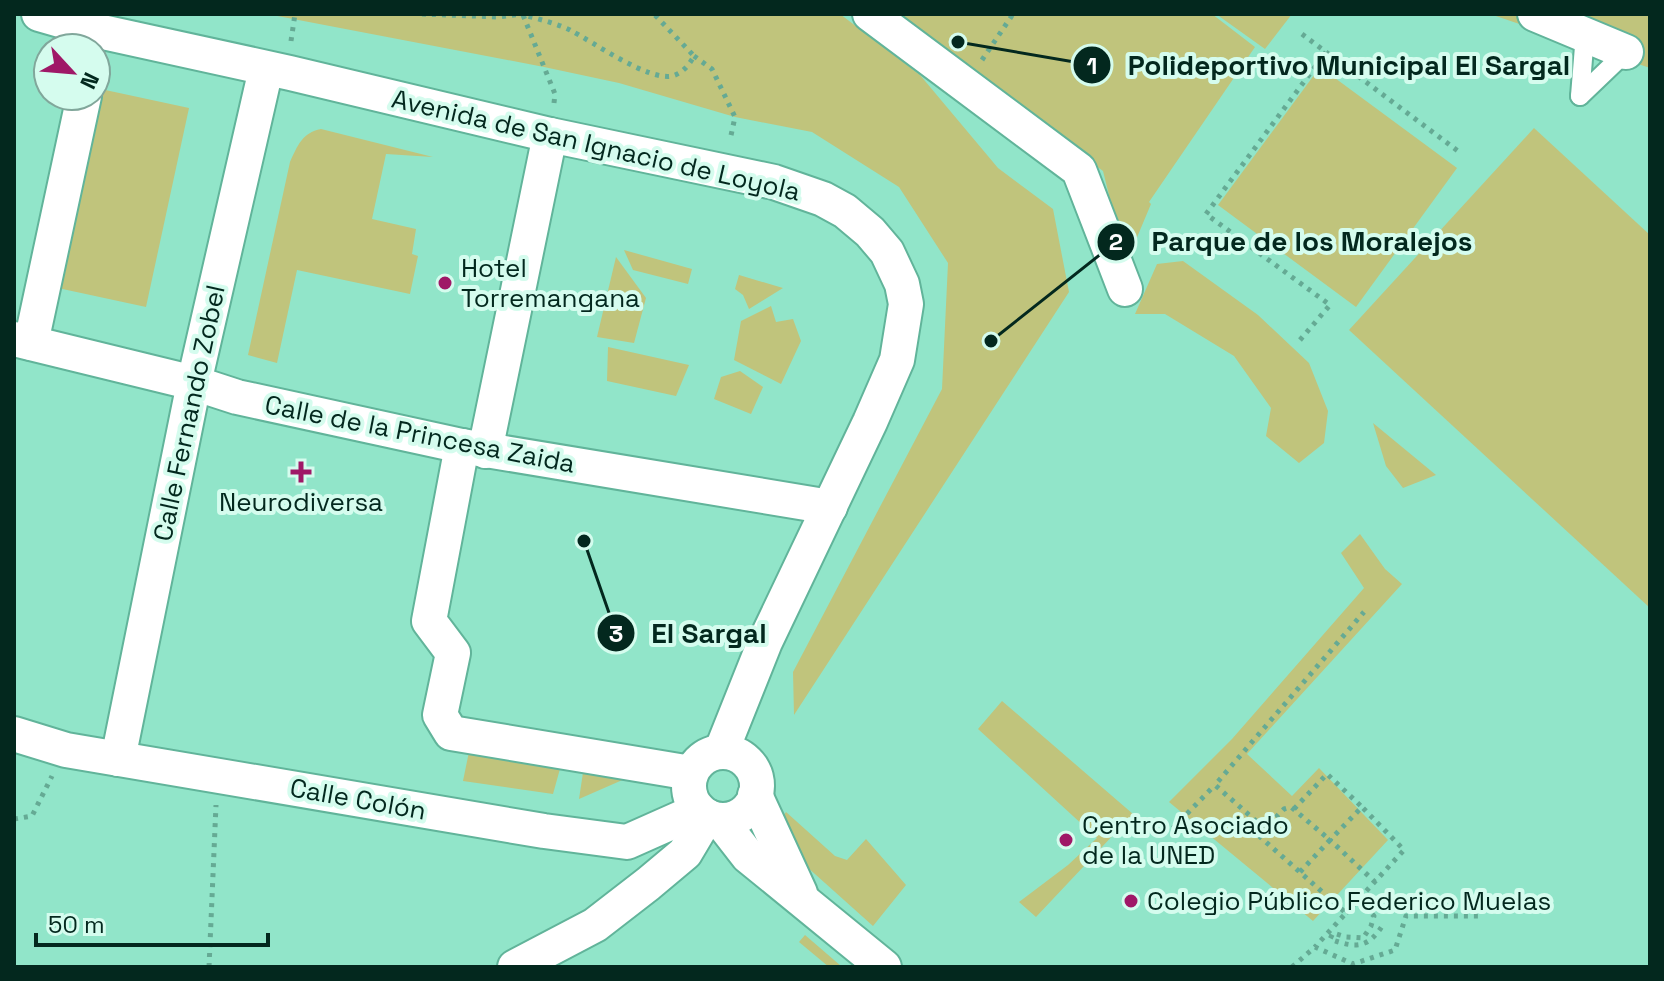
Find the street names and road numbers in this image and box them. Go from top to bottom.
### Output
street label: Avenida de San Ignacio de Loyola [388,81,804,209]
street label: Calle Fernando Zobel [145,282,233,544]
street label: Calle de la Princesa Zaida [262,387,578,481]
street label: Calle Colón [287,770,429,828]

